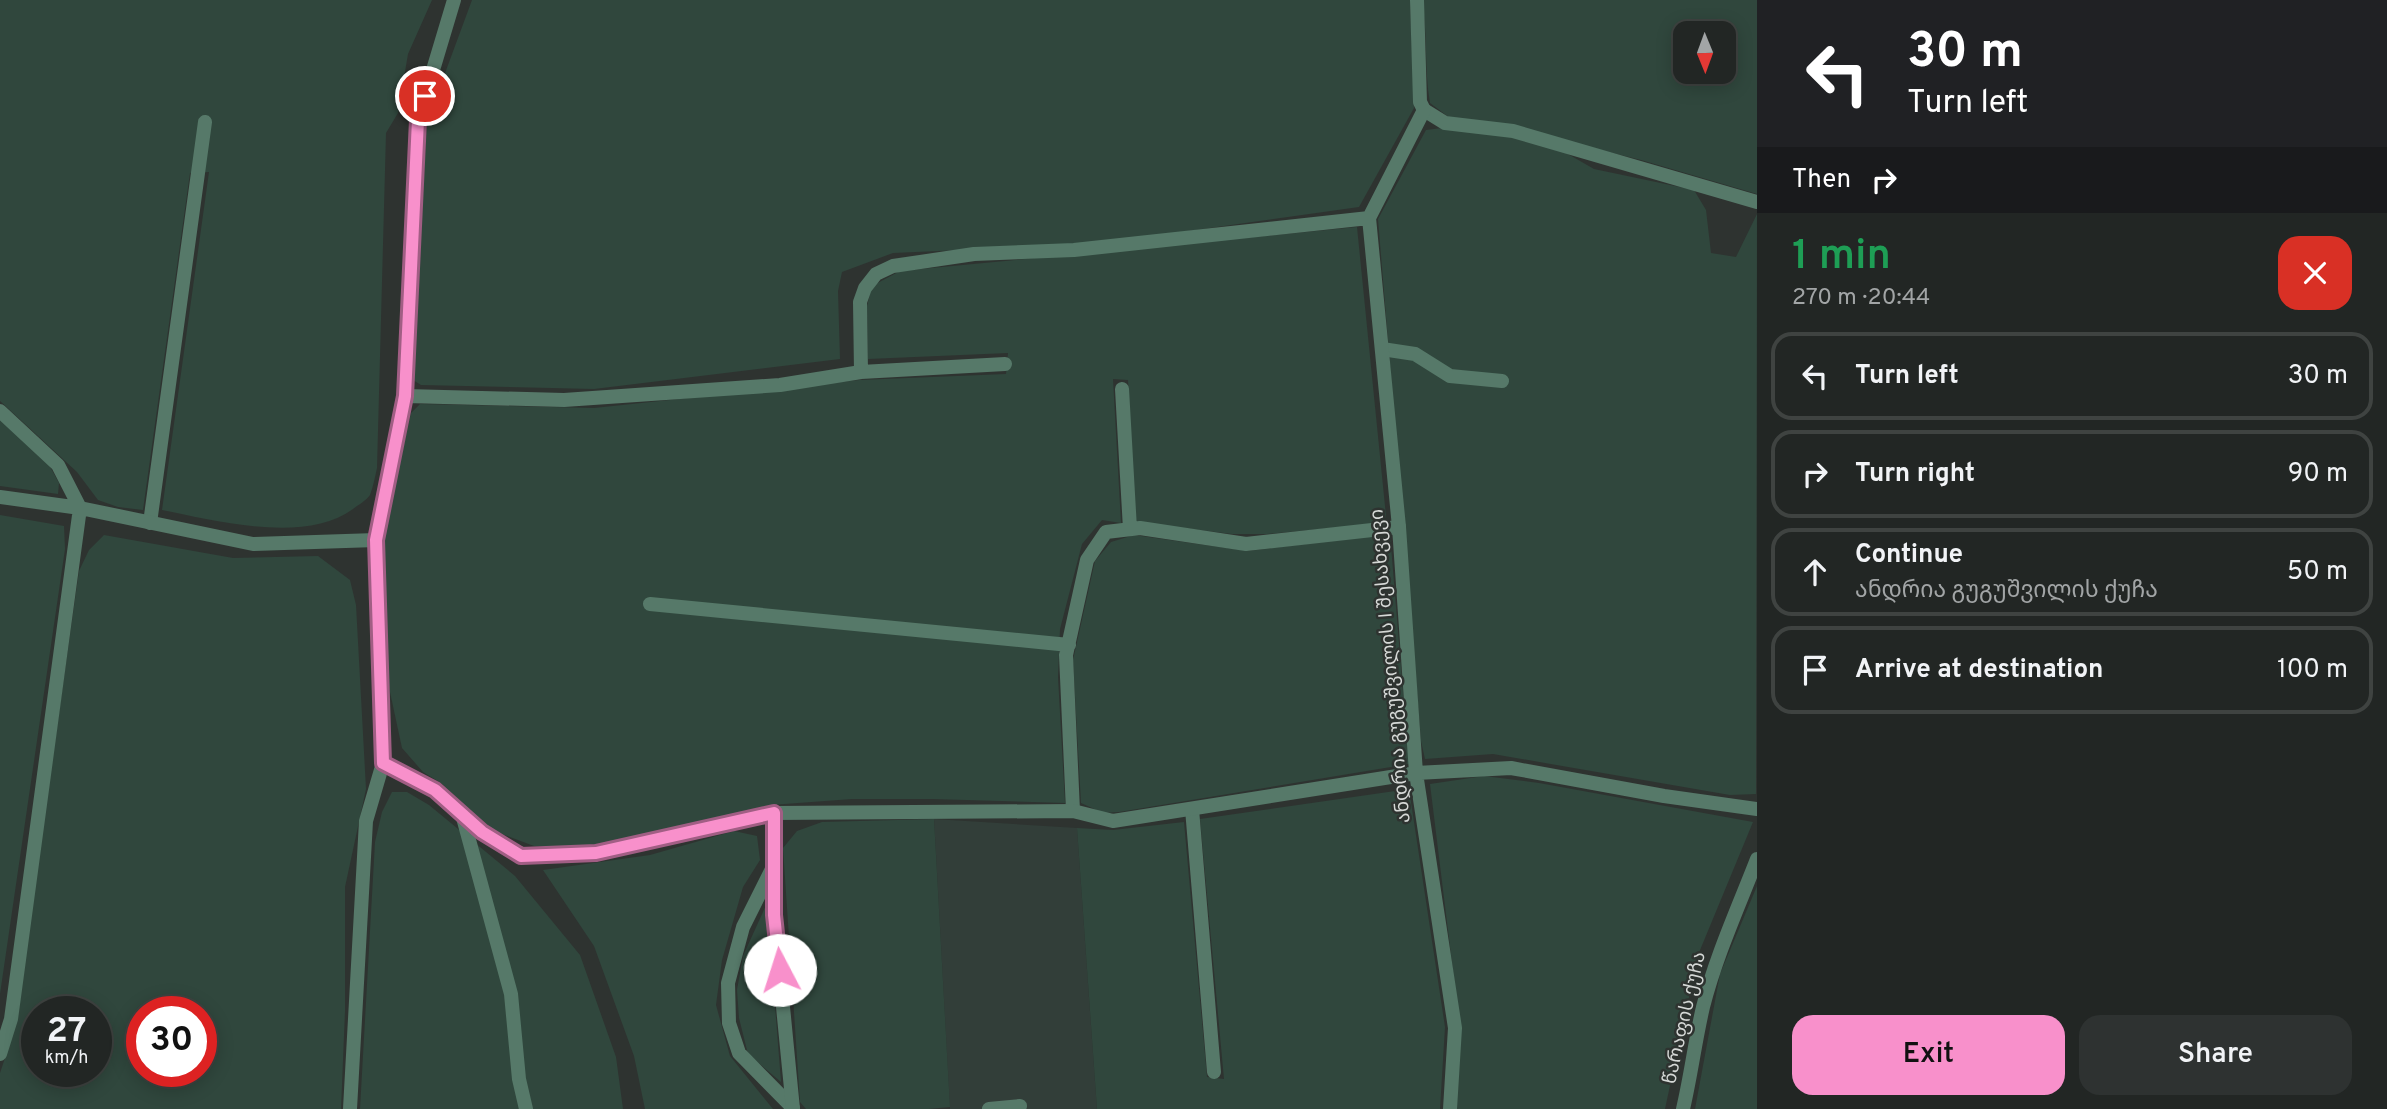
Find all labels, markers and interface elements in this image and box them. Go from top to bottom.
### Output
north arrow [1673,21,1736,84]
map controls [1673,21,1736,84]
text: 30 m [1907,23,2023,85]
icon: left [1792,28,1883,119]
pin [395,66,455,126]
icon: arrive [406,77,444,115]
text: Turn left [1907,84,2028,124]
icon: right [1865,161,1903,199]
text: Then [1792,164,1851,197]
text: 1 min [1792,231,1891,284]
button: close [2278,236,2352,310]
text: 270 m · 20:44 [1792,284,1930,313]
icon: left [1796,357,1834,395]
text: Turn left [1855,360,1959,393]
text: 30 m [2288,360,2348,393]
icon: right [1796,455,1834,493]
text: Turn right [1855,458,1975,491]
text: 90 m [2288,458,2348,491]
street label: ანდრია გუგუშვილის I შესახვევი [1365,508,1417,824]
text: Continue [1855,539,1963,572]
icon: ahead [1796,553,1834,591]
text: 50 m [2287,556,2348,589]
text: ანდრია გუგუშვილის ქუჩა [1855,577,2158,606]
icon: arrive [1796,651,1834,689]
text: Arrive at destination [1855,654,2103,687]
text: 100 m [2277,654,2348,687]
position arrow [743,933,817,1007]
street label: წარაფის ქუჩა [1658,949,1712,1087]
speed limit sign: 30 [126,996,217,1087]
text: 27 [47,1010,86,1054]
button: Exit [1792,1015,2065,1095]
button: Share [2079,1015,2352,1095]
text: km/h [45,1047,88,1070]

